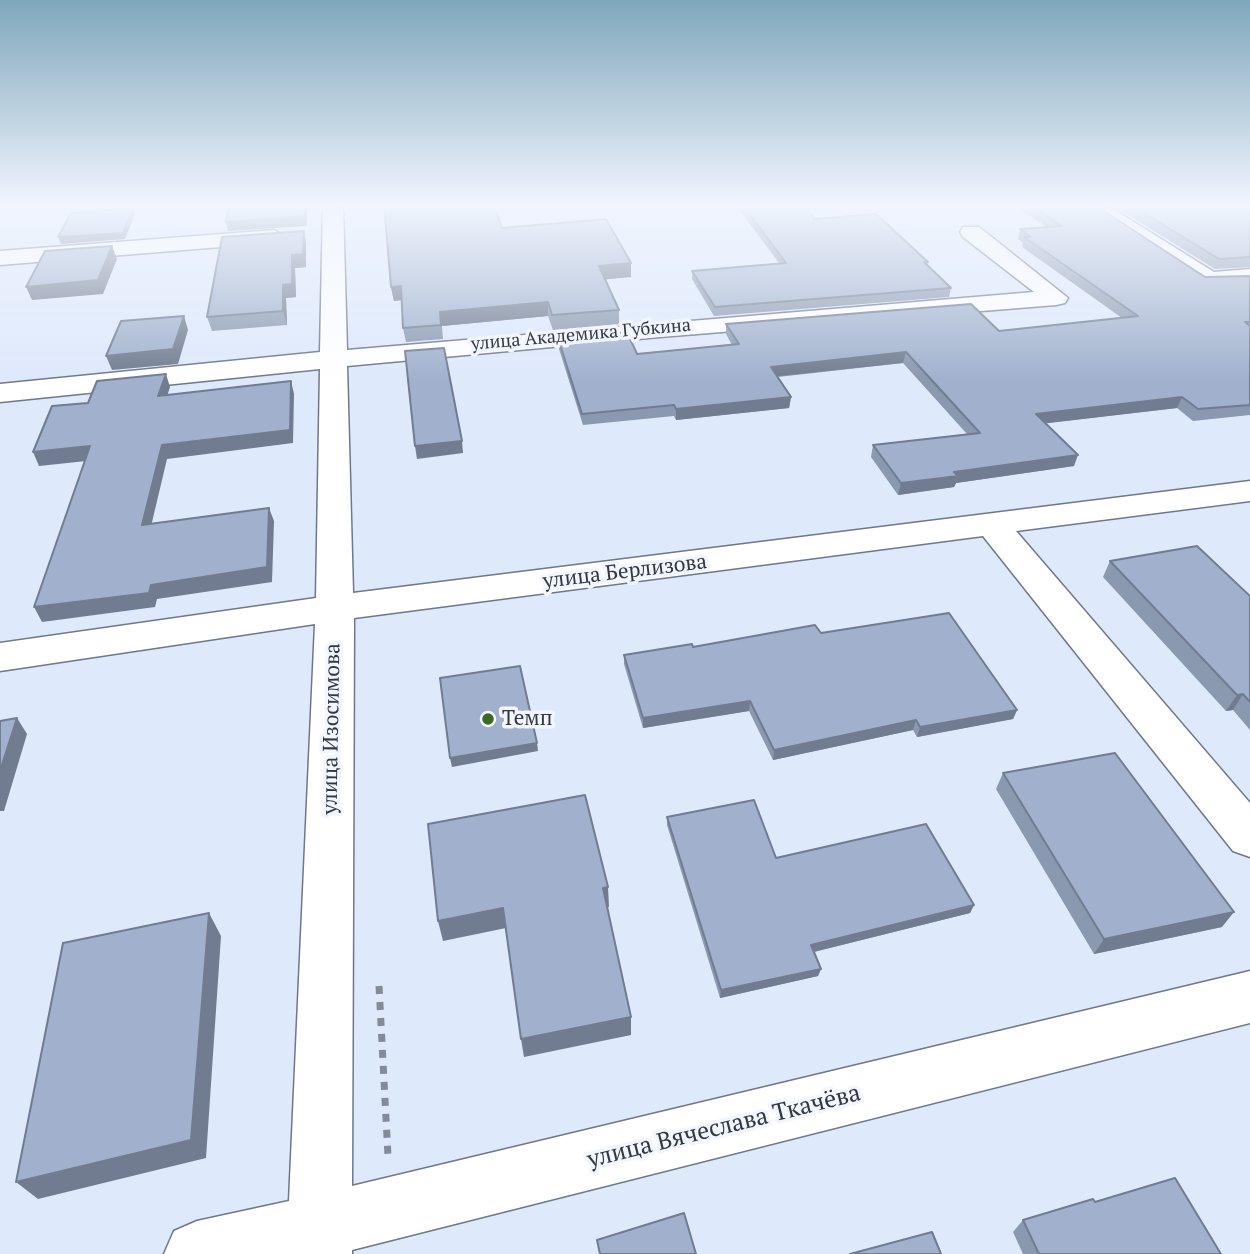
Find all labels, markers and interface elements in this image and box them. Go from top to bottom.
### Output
street label: улица Академика Губкина [470,315,692,355]
street label: улица Берлизова [542,549,708,595]
street label: улица Изосимова [318,643,346,815]
place label: Темп [502,706,552,732]
marker: Темп [480,711,496,727]
street label: улица Вячеслава Ткачёва [584,1079,864,1175]

